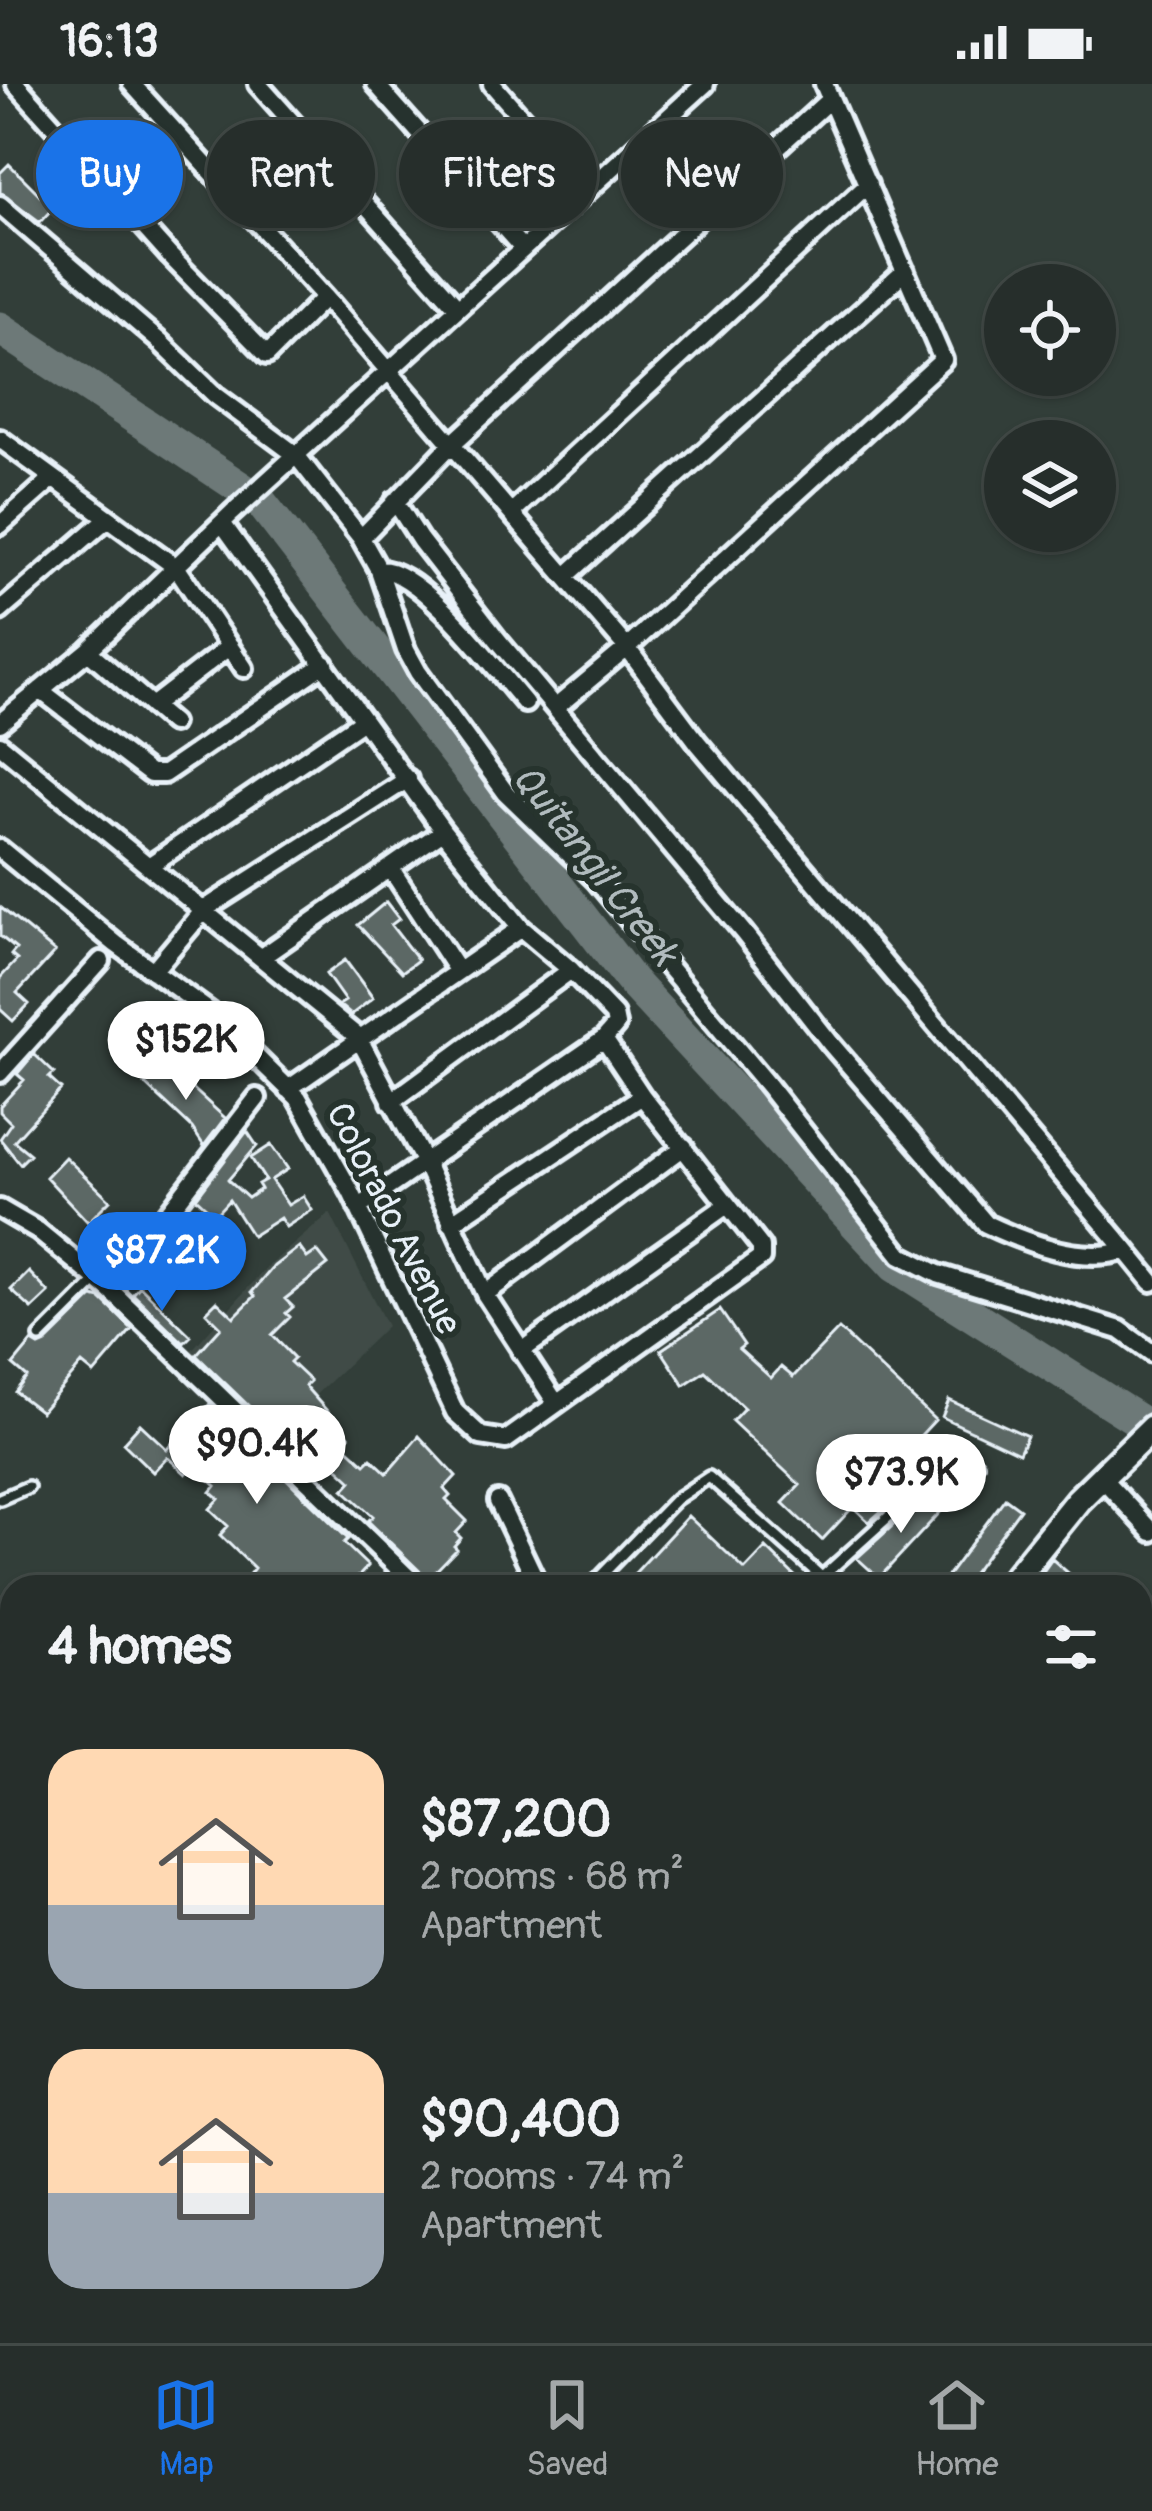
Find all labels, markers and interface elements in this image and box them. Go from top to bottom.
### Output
text: 16:13 [60,14,159,70]
chip: Buy [36,120,183,228]
chip: Rent [207,120,375,228]
chip: Filters [399,120,597,228]
chip: New [621,120,783,228]
map controls [984,264,1116,552]
button: locate [984,264,1116,396]
button: layers [984,420,1116,552]
water label: Quitangil Creek [501,755,691,978]
pin: $152K [102,1001,270,1103]
text: $152K [135,1015,237,1064]
street label: Colorado Avenue [316,1095,471,1342]
pin: $87.2K [64,1212,260,1314]
text: $87.2K [104,1226,220,1275]
pin: $90.4K [159,1405,355,1507]
text: $90.4K [196,1419,318,1468]
pin: $73.9K [803,1434,999,1536]
text: $73.9K [843,1448,959,1497]
icon: filters [1038,1614,1104,1680]
text: 4 homes [48,1615,232,1679]
text: $87,200 [420,1788,611,1852]
icon: home [144,1797,288,1941]
text: 2 rooms · 68 m² [420,1852,684,1901]
text: Apartment [420,1901,602,1950]
text: $90,400 [420,2088,621,2152]
icon: home [144,2097,288,2241]
text: 2 rooms · 74 m² [420,2152,685,2201]
text: Apartment [420,2201,602,2250]
tab: Map [153,2372,219,2485]
tab: Saved [526,2372,608,2485]
tab: Home [915,2372,999,2485]

